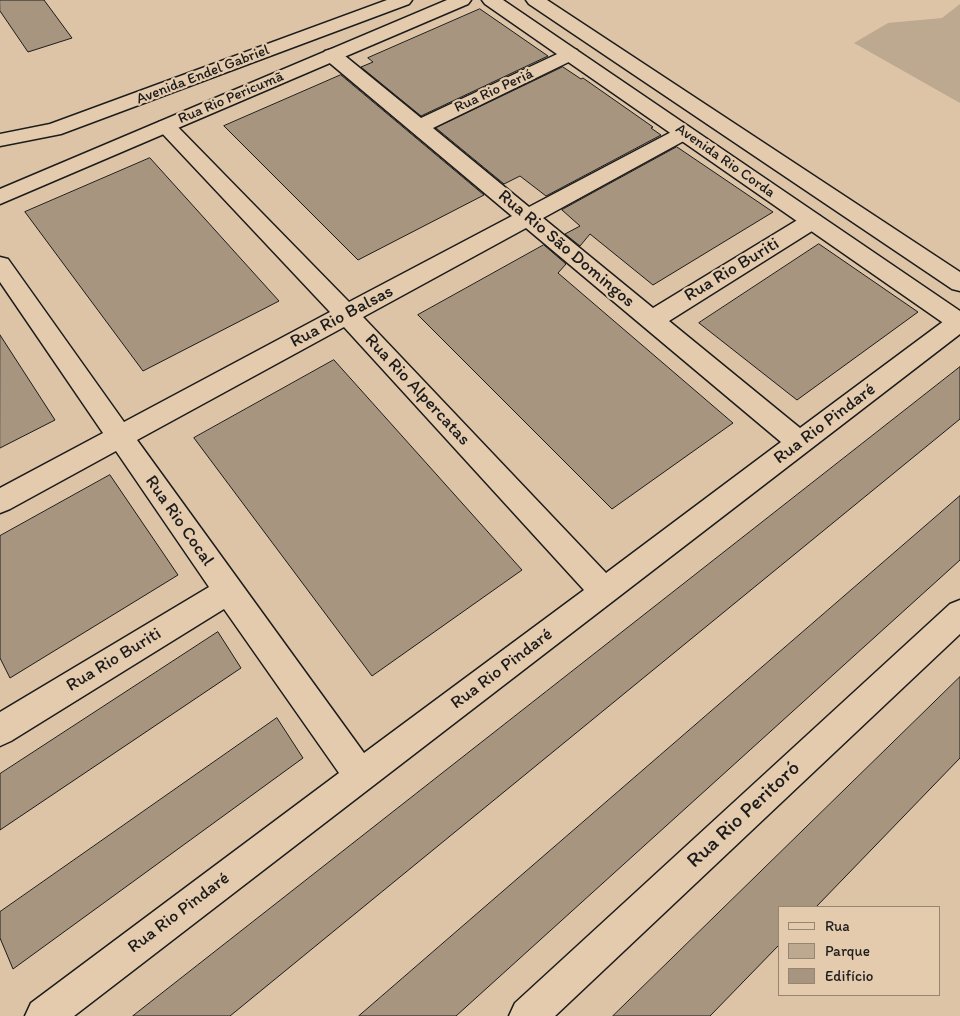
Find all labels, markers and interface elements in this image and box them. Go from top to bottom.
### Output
street label: Avenida Endel Gabriel [134,41,272,109]
street label: Rua Rio Periá [452,65,536,117]
street label: Rua Rio Pericumã [176,68,286,128]
street label: Avenida Rio Corda [672,120,778,202]
street label: Rua Rio São Domingos [493,185,639,313]
street label: Rua Rio Buriti [681,233,783,307]
street label: Rua Rio Balsas [287,281,397,353]
street label: Rua Rio Alpercatas [360,330,474,450]
street label: Rua Rio Pindaré [770,379,880,469]
street label: Rua Rio Cocal [140,472,218,570]
street label: Rua Rio Buriti [63,623,165,697]
street label: Rua Rio Pindaré [447,624,557,714]
street label: Rua Rio Peritoró [682,756,806,874]
street label: Rua Rio Pindaré [124,868,234,958]
legend [778,906,940,996]
text: Rua [825,917,850,935]
text: Parque [825,942,870,960]
text: Edifício [825,967,873,985]

